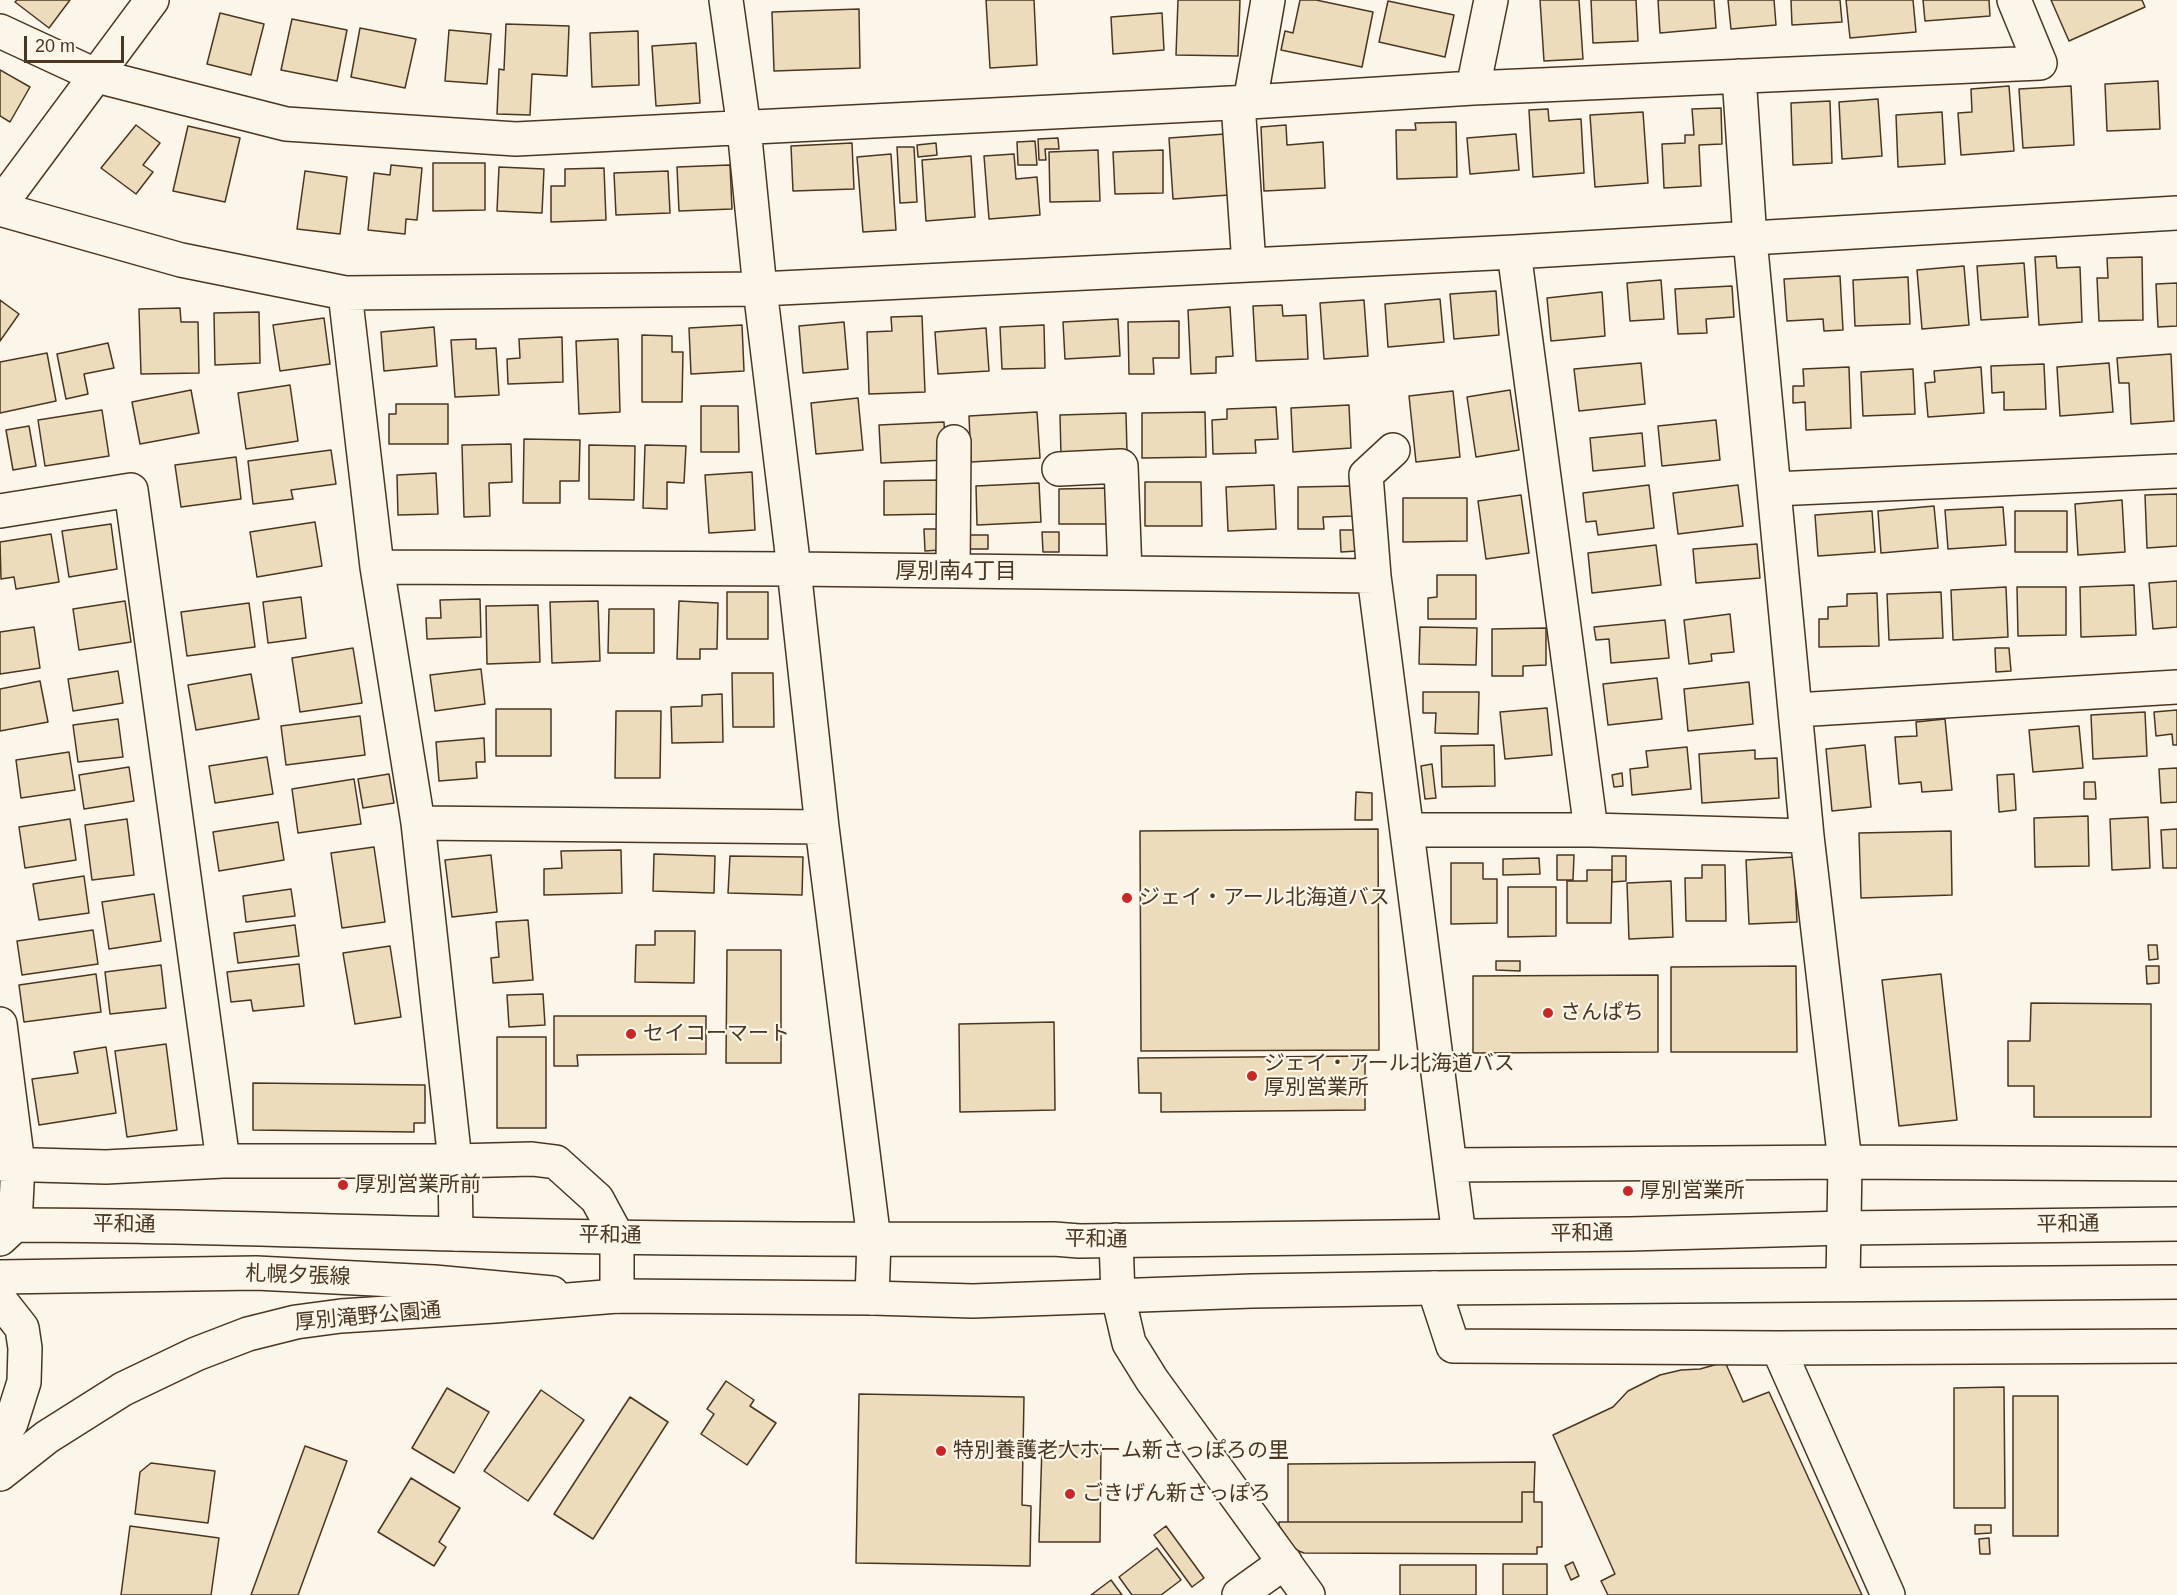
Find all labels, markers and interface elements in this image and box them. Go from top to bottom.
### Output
scale bar [27,24,128,62]
text: 20 m [35,36,75,56]
district label: 厚別南4丁目 [895,559,1017,585]
place label: ジェイ・アール北海道バス [1139,885,1390,911]
marker: ジェイ・アール北海道バス [1120,891,1134,905]
place label: さんぱち [1560,1000,1644,1026]
marker: さんぱち [1541,1006,1555,1020]
place label: セイコーマート [643,1021,790,1047]
marker: セイコーマート [624,1027,638,1041]
place label: ジェイ・アール北海道バス 厚別営業所 [1264,1051,1515,1101]
marker: ジェイ・アール北海道バス 厚別営業所 [1245,1069,1259,1083]
place label: 厚別営業所前 [355,1172,481,1198]
marker: 厚別営業所前 [336,1178,350,1192]
place label: 厚別営業所 [1640,1178,1745,1204]
marker: 厚別営業所 [1621,1184,1635,1198]
street label: 平和通 [92,1212,156,1238]
street label: 平和通 [2036,1212,2100,1238]
street label: 平和通 [1550,1221,1614,1247]
street label: 平和通 [578,1223,642,1249]
street label: 平和通 [1064,1227,1128,1253]
street label: 札幌夕張線 [245,1262,351,1290]
street label: 厚別滝野公園通 [294,1298,442,1336]
place label: 特別養護老人ホーム新さっぽろの里 [953,1438,1289,1464]
marker: 特別養護老人ホーム新さっぽろの里 [934,1444,948,1458]
place label: ごきげん新さっぽろ [1082,1481,1271,1507]
marker: ごきげん新さっぽろ [1063,1487,1077,1501]

